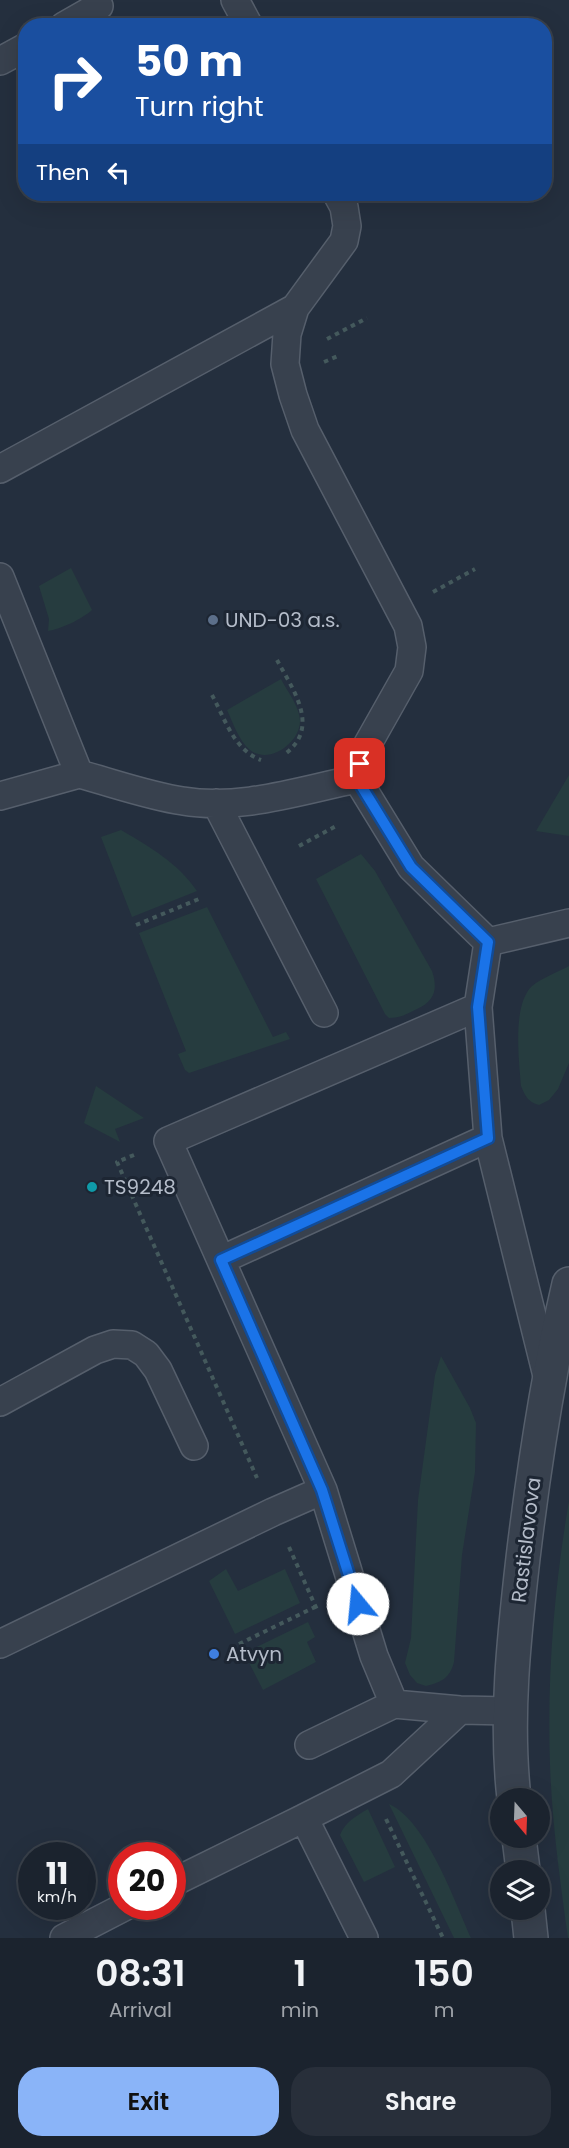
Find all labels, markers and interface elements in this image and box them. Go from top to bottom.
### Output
text: 50 m [135,32,243,91]
icon: right [36,42,114,120]
text: Turn right [135,88,264,125]
icon: left [102,156,135,189]
text: Then [36,157,90,188]
place label: UND-03 a.s. [225,606,340,634]
marker: UND-03 a.s. [206,613,220,627]
pin [334,738,385,789]
icon: arrive [343,747,376,780]
place label: TS9248 [104,1173,176,1201]
marker: TS9248 [85,1180,99,1194]
street label: Rastislavova [504,1476,548,1604]
position arrow [326,1572,390,1636]
place label: Atvyn [226,1640,282,1668]
marker: Atvyn [207,1647,221,1661]
north arrow [490,1788,550,1848]
map controls [490,1788,550,1920]
speed limit sign: 20 [108,1842,186,1920]
text: 11 [46,1852,68,1895]
button: layers [490,1860,550,1920]
text: km/h [37,1886,77,1907]
text: 08:31 [95,1948,186,1999]
text: 1 [293,1948,307,1999]
text: 150 [414,1948,474,1999]
text: Arrival [109,1996,172,2024]
text: min [281,1996,319,2024]
text: m [434,1996,454,2024]
button: Exit [18,2067,279,2136]
button: Share [291,2067,551,2136]

